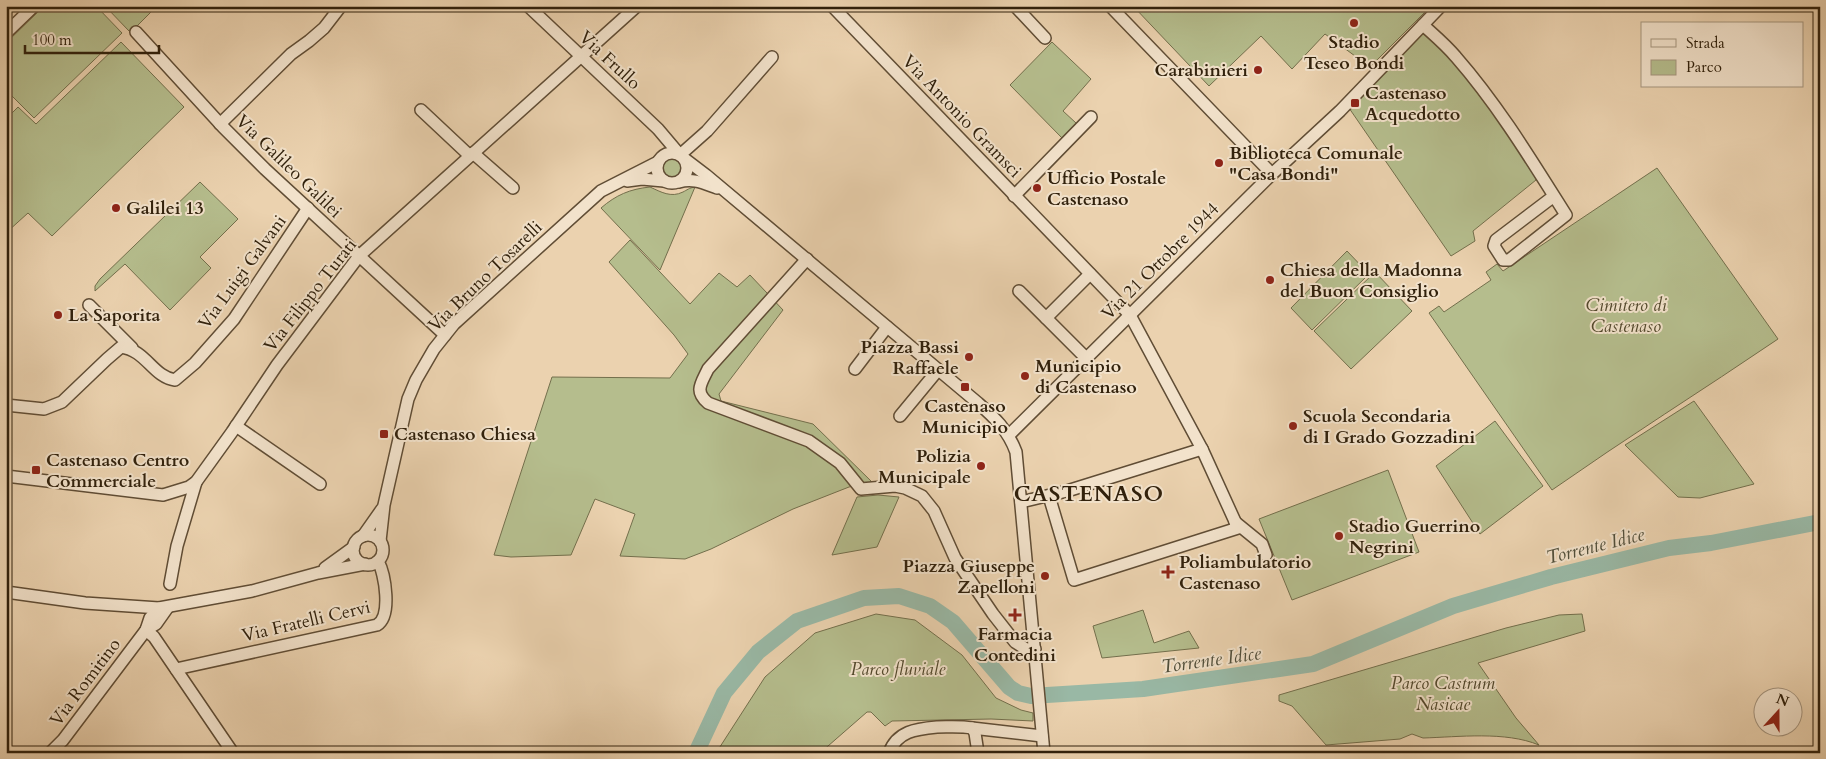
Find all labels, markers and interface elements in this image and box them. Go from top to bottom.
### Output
marker: Stadio Teseo Bondi [1348,17,1360,29]
scale bar [25,22,159,54]
legend [1641,22,1804,88]
street label: Via Frullo [573,25,646,96]
text: 100 m [32,30,72,50]
place label: Stadio Teseo Bondi [1304,30,1405,76]
text: Strada [1686,33,1725,53]
street label: Via Antonio Gramsci [896,49,1027,183]
text: Parco [1686,57,1722,77]
place label: Carabinieri [1154,58,1248,83]
marker: Carabinieri [1252,64,1264,76]
place label: Castenaso Acquedotto [1365,81,1460,127]
marker: Castenaso Acquedotto [1349,97,1361,109]
street label: Via Galileo Galilei [230,109,347,224]
place label: Biblioteca Comunale "Casa Bondi" [1229,141,1403,187]
marker: Biblioteca Comunale "Casa Bondi" [1213,157,1225,169]
place label: Ufficio Postale Castenaso [1047,166,1166,212]
marker: Ufficio Postale Castenaso [1031,182,1043,194]
place label: Galilei 13 [126,196,204,221]
street label: Via 21 Ottobre 1944 [1096,197,1225,326]
marker: Galilei 13 [110,202,122,214]
street label: Via Luigi Galvani [192,210,292,334]
street label: Via Bruno Tosarelli [423,215,548,337]
street label: Via Filippo Turati [258,233,363,357]
place label: Chiesa della Madonna del Buon Consiglio [1280,258,1462,304]
marker: Chiesa della Madonna del Buon Consiglio [1264,274,1276,286]
park label: Cimitero di Castenaso [1585,293,1668,339]
place label: La Saporita [68,303,161,328]
marker: La Saporita [52,309,64,321]
place label: Piazza Bassi Raffaele [861,335,959,381]
marker: Piazza Bassi Raffaele [963,351,975,363]
place label: Municipio di Castenaso [1035,354,1137,400]
marker: Municipio di Castenaso [1019,370,1031,382]
marker: Castenaso Municipio [959,381,971,393]
place label: Castenaso Municipio [922,394,1008,440]
place label: Scuola Secondaria di I Grado Gozzadini [1303,404,1476,450]
marker: Scuola Secondaria di I Grado Gozzadini [1287,420,1299,432]
place label: Castenaso Chiesa [394,422,536,447]
marker: Castenaso Chiesa [378,428,390,440]
place label: Polizia Municipale [878,444,971,490]
place label: Castenaso Centro Commerciale [46,448,189,494]
marker: Polizia Municipale [975,460,987,472]
marker: Castenaso Centro Commerciale [30,464,42,476]
district label: CASTENASO [1014,479,1164,509]
place label: Stadio Guerrino Negrini [1349,514,1480,560]
water label: Torrente Idice [1543,521,1648,571]
marker: Stadio Guerrino Negrini [1333,530,1345,542]
place label: Poliambulatorio Castenaso [1179,550,1311,596]
place label: Piazza Giuseppe Zapelloni [903,554,1035,600]
marker: Poliambulatorio Castenaso [1161,565,1175,579]
marker: Piazza Giuseppe Zapelloni [1039,570,1051,582]
street label: Via Fratelli Cervi [239,595,373,648]
marker: Farmacia Contedini [1009,609,1021,621]
place label: Farmacia Contedini [974,622,1056,668]
street label: Via Romitino [44,633,127,731]
water label: Torrente Idice [1160,640,1263,680]
park label: Parco fluviale [850,657,947,682]
park label: Parco Castrum Nasicae [1391,671,1496,717]
north arrow [1754,686,1804,736]
text: N [1773,689,1792,711]

